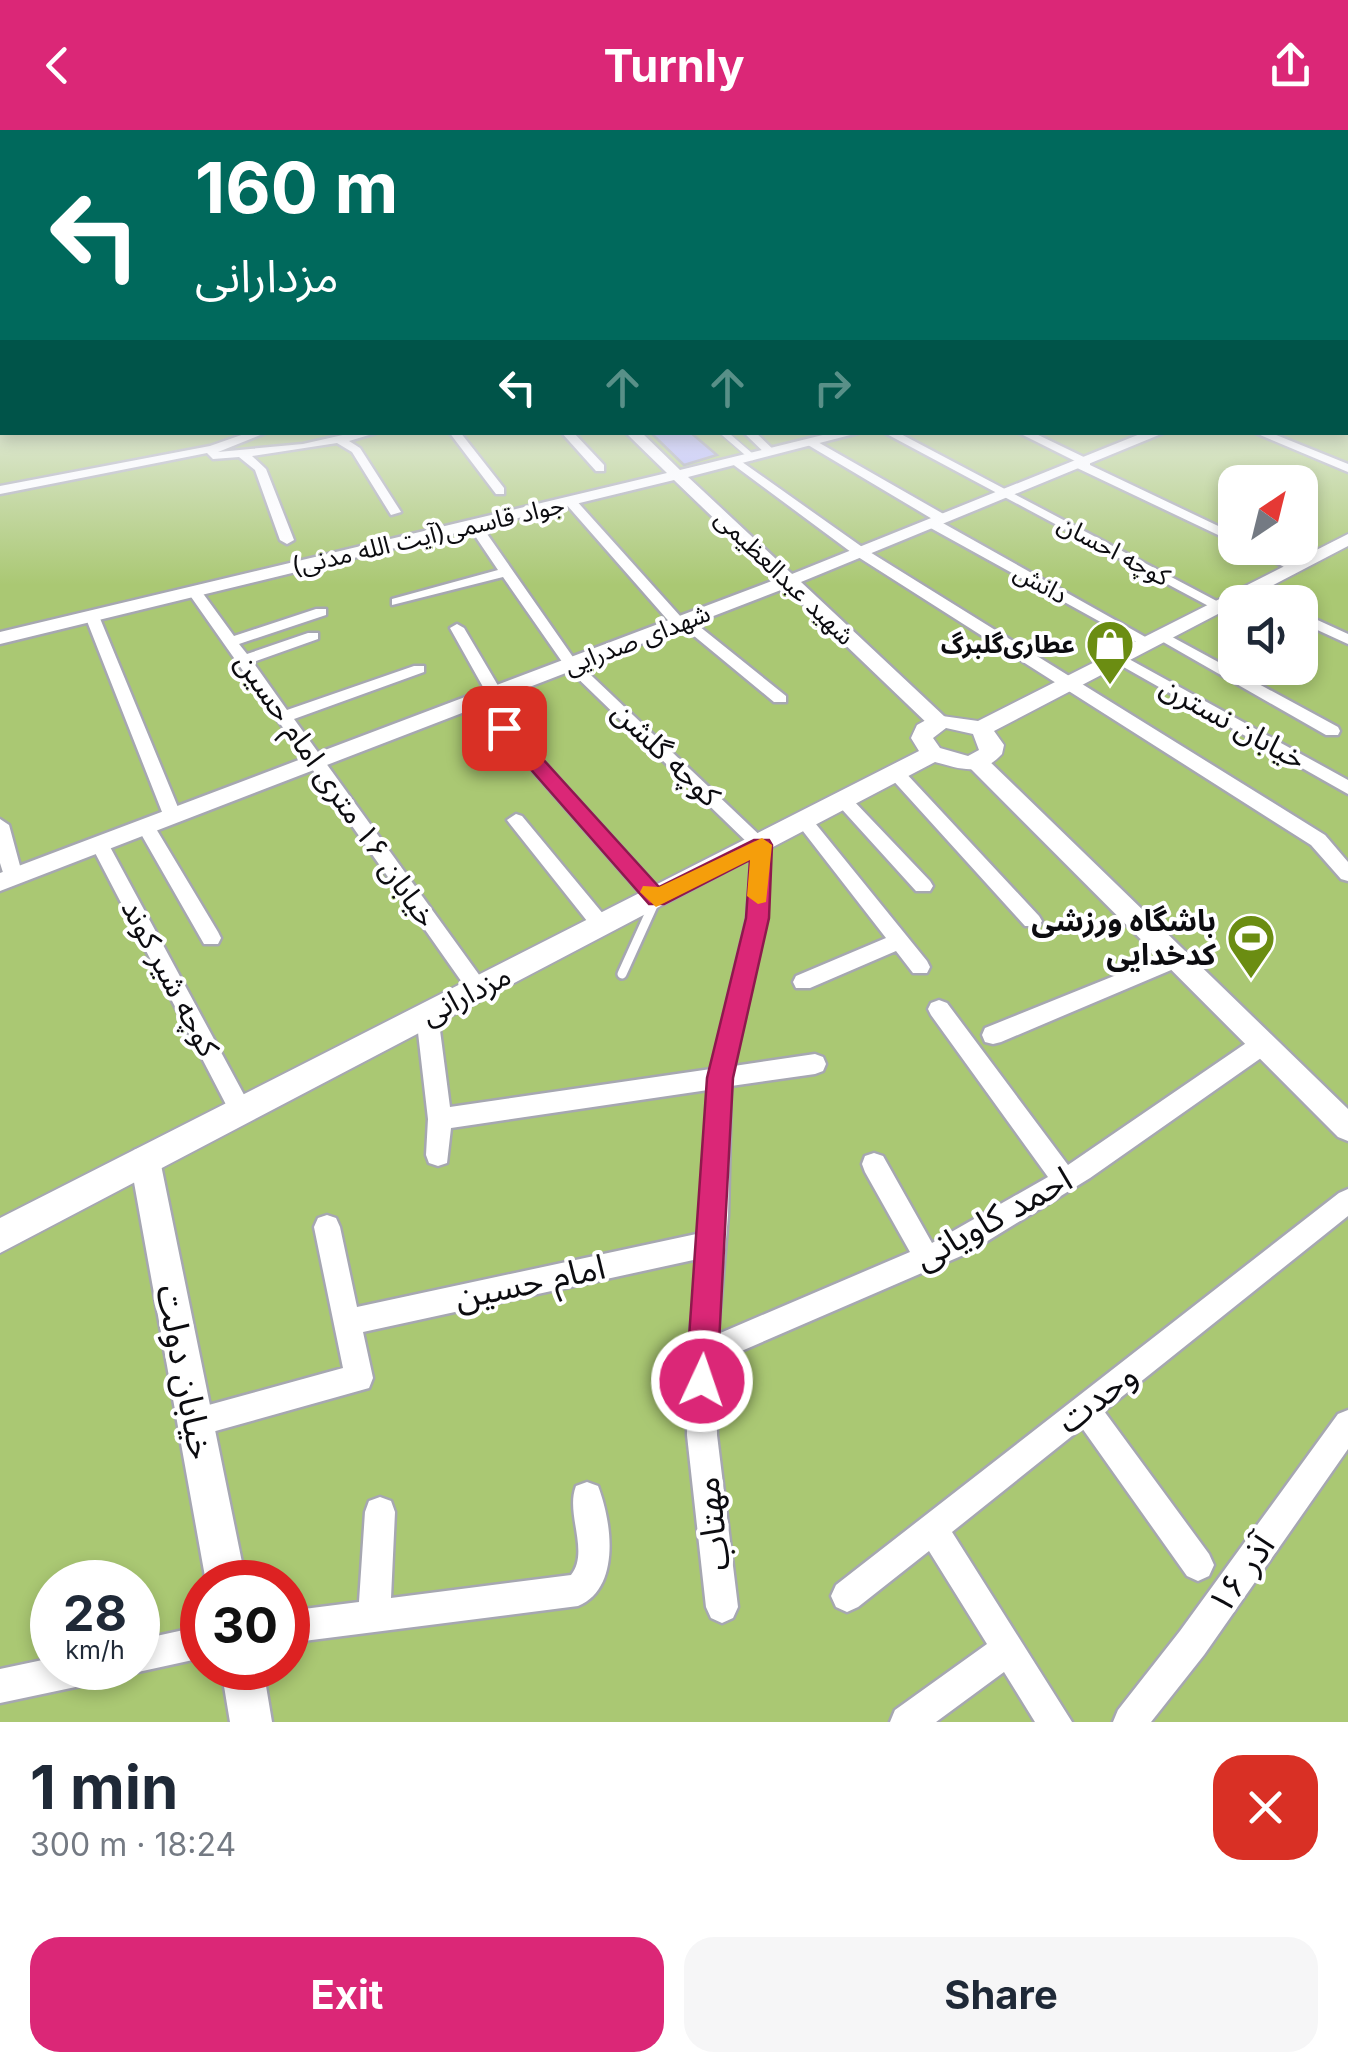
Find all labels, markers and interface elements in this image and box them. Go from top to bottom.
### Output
icon: back [30,38,85,93]
text: Turnly [603,38,745,93]
icon: share [1263,38,1318,93]
text: 160 m [195,145,398,230]
icon: left [30,170,160,300]
text: مزدارانی [195,248,339,303]
icon: left [490,360,545,415]
icon: ahead [595,360,650,415]
icon: ahead [700,360,755,415]
icon: right [805,360,860,415]
north arrow [1218,465,1318,565]
map controls [1218,465,1318,685]
street label: جواد قاسمی(آیت الله مدنی) [289,489,567,581]
street label: شهید عبدالعظیمی [709,503,861,651]
street label: کوچه احسان [1052,508,1176,593]
street label: دانش [1009,556,1073,610]
button: sound [1218,585,1318,685]
street label: شهدای صدرایی [560,597,714,681]
shop icon: عطاری‌گلبرگ [1084,618,1136,686]
place label: عطاری‌گلبرگ [941,629,1075,659]
street label: خیابان ۱۶ متری امام حسین [224,645,445,937]
street label: خیابان نسترن [1155,667,1312,777]
pin [462,686,547,771]
street label: کوچه گلشن [604,693,729,815]
icon: arrive [477,701,532,756]
street label: کوچه شیر کوند [113,893,228,1064]
place label: باشگاه ورزشی کدخدایی [1031,902,1216,972]
sports icon: باشگاه ورزشی کدخدایی [1225,912,1277,980]
street label: مزدارانی [415,956,516,1032]
street label: احمد کاویانی [906,1157,1079,1278]
street label: امام حسین [451,1245,610,1323]
street label: خیابان دولت [148,1281,223,1463]
position arrow [650,1329,754,1433]
street label: وحدت [1048,1353,1145,1441]
street label: مهتاب [684,1475,738,1573]
street label: ۱۶ آذر [1198,1524,1284,1622]
speed limit sign: 30 [180,1560,310,1690]
text: 28 [63,1583,127,1643]
text: km/h [65,1635,125,1665]
text: 1 min [30,1751,178,1823]
button: close [1213,1755,1318,1860]
text: 300 m · 18:24 [30,1825,236,1864]
button: Exit [30,1937,664,2052]
button: Share [684,1937,1318,2052]

